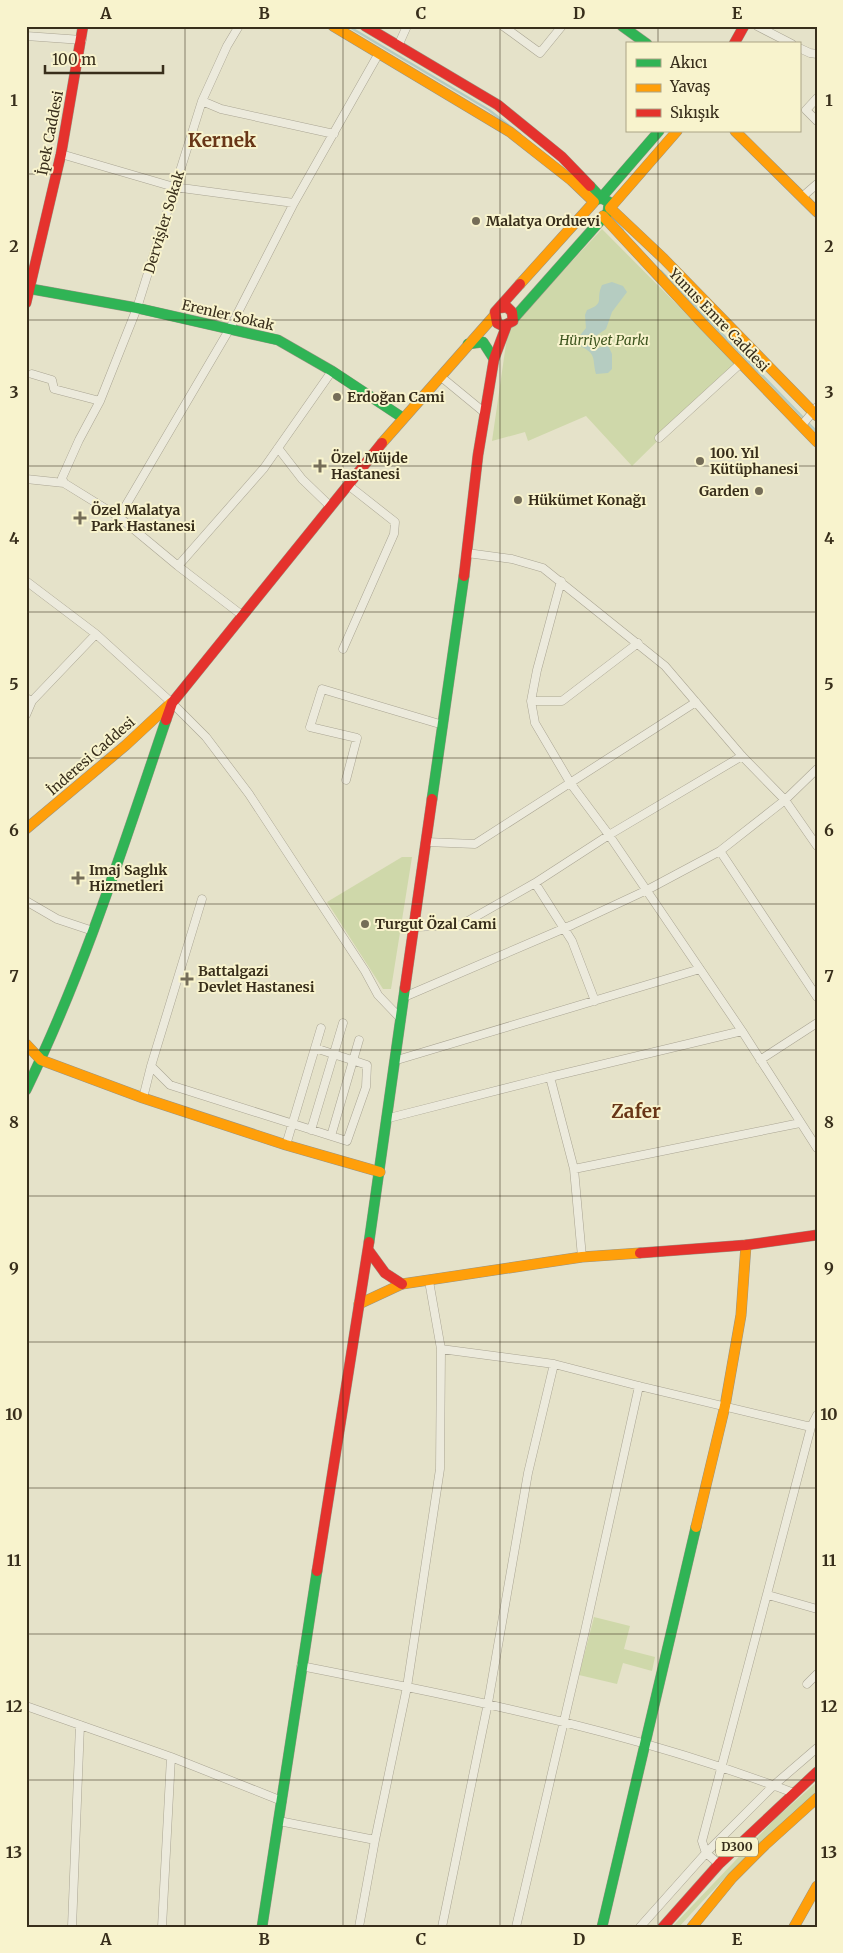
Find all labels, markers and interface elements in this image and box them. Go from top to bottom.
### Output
text: A [99,3,112,23]
text: B [258,3,270,23]
text: C [416,3,426,23]
text: D [573,3,585,23]
text: E [732,3,743,23]
scale bar [45,42,162,74]
legend [626,42,800,132]
text: 100 m [52,50,96,69]
text: Akıcı [669,53,708,72]
text: Yavaş [669,77,710,96]
street label: İpek Caddesi [33,89,67,177]
text: 1 [10,90,18,110]
text: 1 [825,90,833,110]
text: Sıkışık [670,103,720,122]
district label: Kernek [188,128,257,152]
street label: Dervişler Sokak [140,168,188,276]
place label: Malatya Orduevi [486,212,600,230]
marker: Malatya Orduevi [470,215,482,227]
text: 2 [9,236,19,256]
text: 2 [824,236,834,256]
street label: Yunus Emre Caddesi [664,264,773,376]
street label: Erenler Sokak [180,296,276,334]
park label: Hürriyet Parkı [558,331,649,349]
text: 3 [9,382,19,402]
text: 3 [824,382,834,402]
place label: Erdoğan Cami [347,388,445,406]
marker: Erdoğan Cami [331,391,343,403]
place label: 100. Yıl Kütüphanesi [710,444,798,478]
place label: Özel Müjde Hastanesi [331,449,408,483]
marker: 100. Yıl Kütüphanesi [694,455,706,467]
marker: Özel Müjde Hastanesi [313,459,327,473]
place label: Garden [699,482,749,500]
marker: Garden [753,485,765,497]
place label: Hükümet Konağı [528,491,646,509]
marker: Hükümet Konağı [512,494,524,506]
place label: Özel Malatya Park Hastanesi [91,501,196,535]
marker: Özel Malatya Park Hastanesi [73,511,87,525]
text: 4 [9,528,19,548]
text: 4 [824,528,834,548]
text: 5 [9,674,19,694]
text: 5 [824,674,834,694]
street label: İnderesi Caddesi [43,713,139,799]
text: 6 [9,820,19,840]
text: 6 [824,820,834,840]
place label: Imaj Saglık Hizmetleri [89,861,168,895]
marker: Imaj Saglık Hizmetleri [71,871,85,885]
place label: Turgut Özal Cami [375,915,497,933]
marker: Turgut Özal Cami [359,918,371,930]
place label: Battalgazi Devlet Hastanesi [198,962,315,996]
text: 7 [9,966,19,986]
text: 7 [824,966,834,986]
marker: Battalgazi Devlet Hastanesi [180,972,194,986]
district label: Zafer [611,1099,661,1123]
text: 8 [9,1112,19,1132]
text: 8 [824,1112,834,1132]
text: 9 [9,1258,19,1278]
text: 9 [824,1258,834,1278]
text: 10 [5,1404,23,1424]
text: 10 [820,1404,838,1424]
text: 11 [7,1550,22,1570]
text: 11 [822,1550,837,1570]
text: 12 [6,1696,22,1716]
text: 12 [821,1696,837,1716]
road number: D300 [716,1838,758,1856]
text: 13 [6,1842,22,1862]
text: 13 [821,1842,837,1862]
text: A [99,1929,112,1949]
text: B [258,1929,270,1949]
text: C [416,1929,426,1949]
text: D [573,1929,585,1949]
text: E [732,1929,743,1949]

